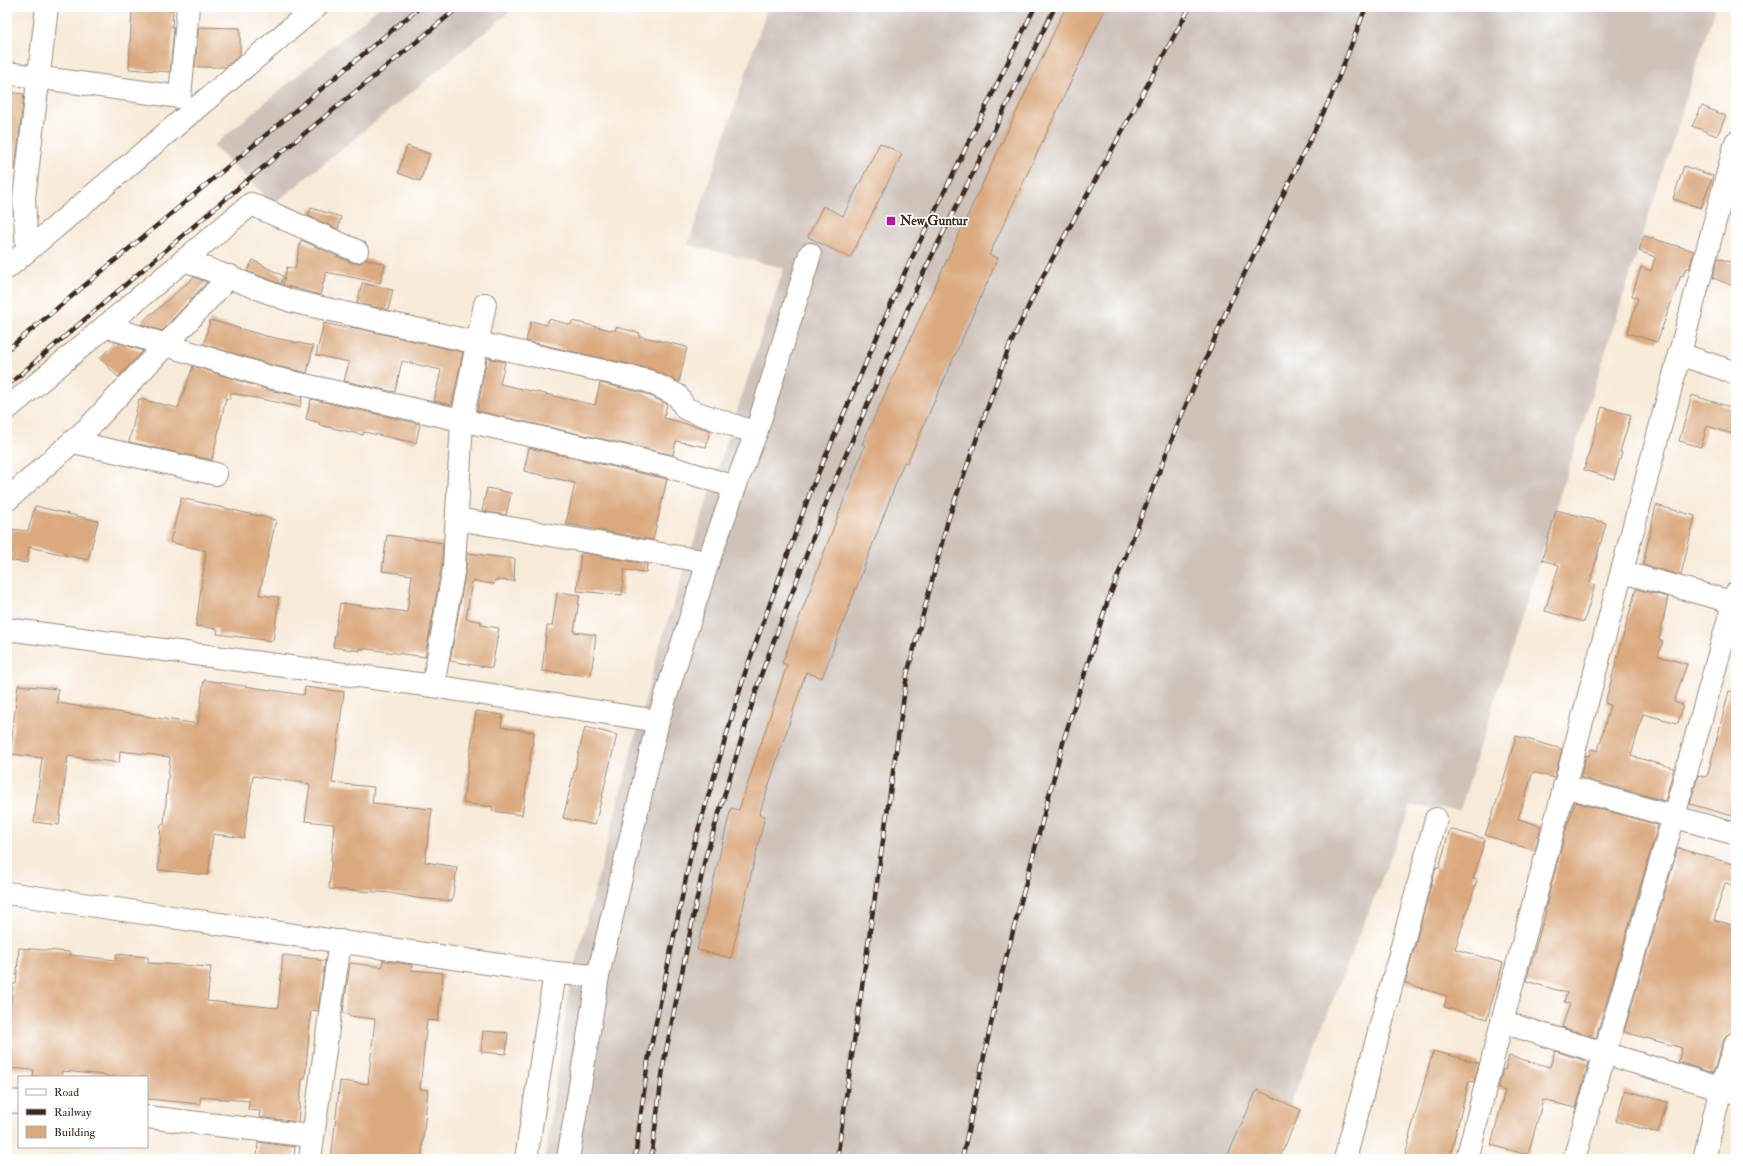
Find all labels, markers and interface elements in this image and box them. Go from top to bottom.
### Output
place label: New Guntur [899,213,969,229]
marker: New Guntur [885,215,897,227]
legend [18,1076,148,1148]
text: Road [54,1085,79,1100]
text: Railway [54,1105,92,1120]
text: Building [54,1125,97,1140]

